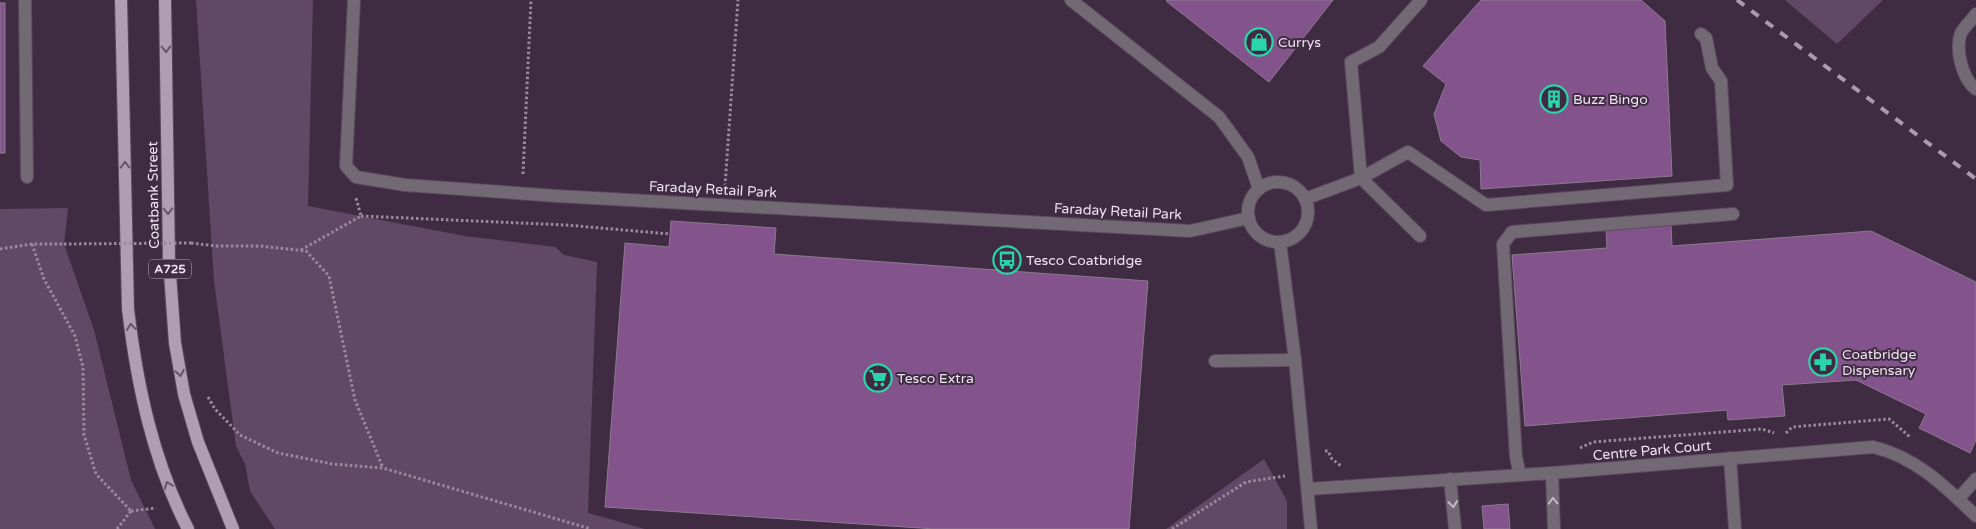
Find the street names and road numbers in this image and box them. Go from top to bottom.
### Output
street label: Coatbank Street [144,140,163,249]
street label: Faraday Retail Park [649,178,778,201]
street label: Faraday Retail Park [1054,200,1183,223]
road number: A725 [149,260,191,278]
street label: Centre Park Court [1592,437,1713,464]

